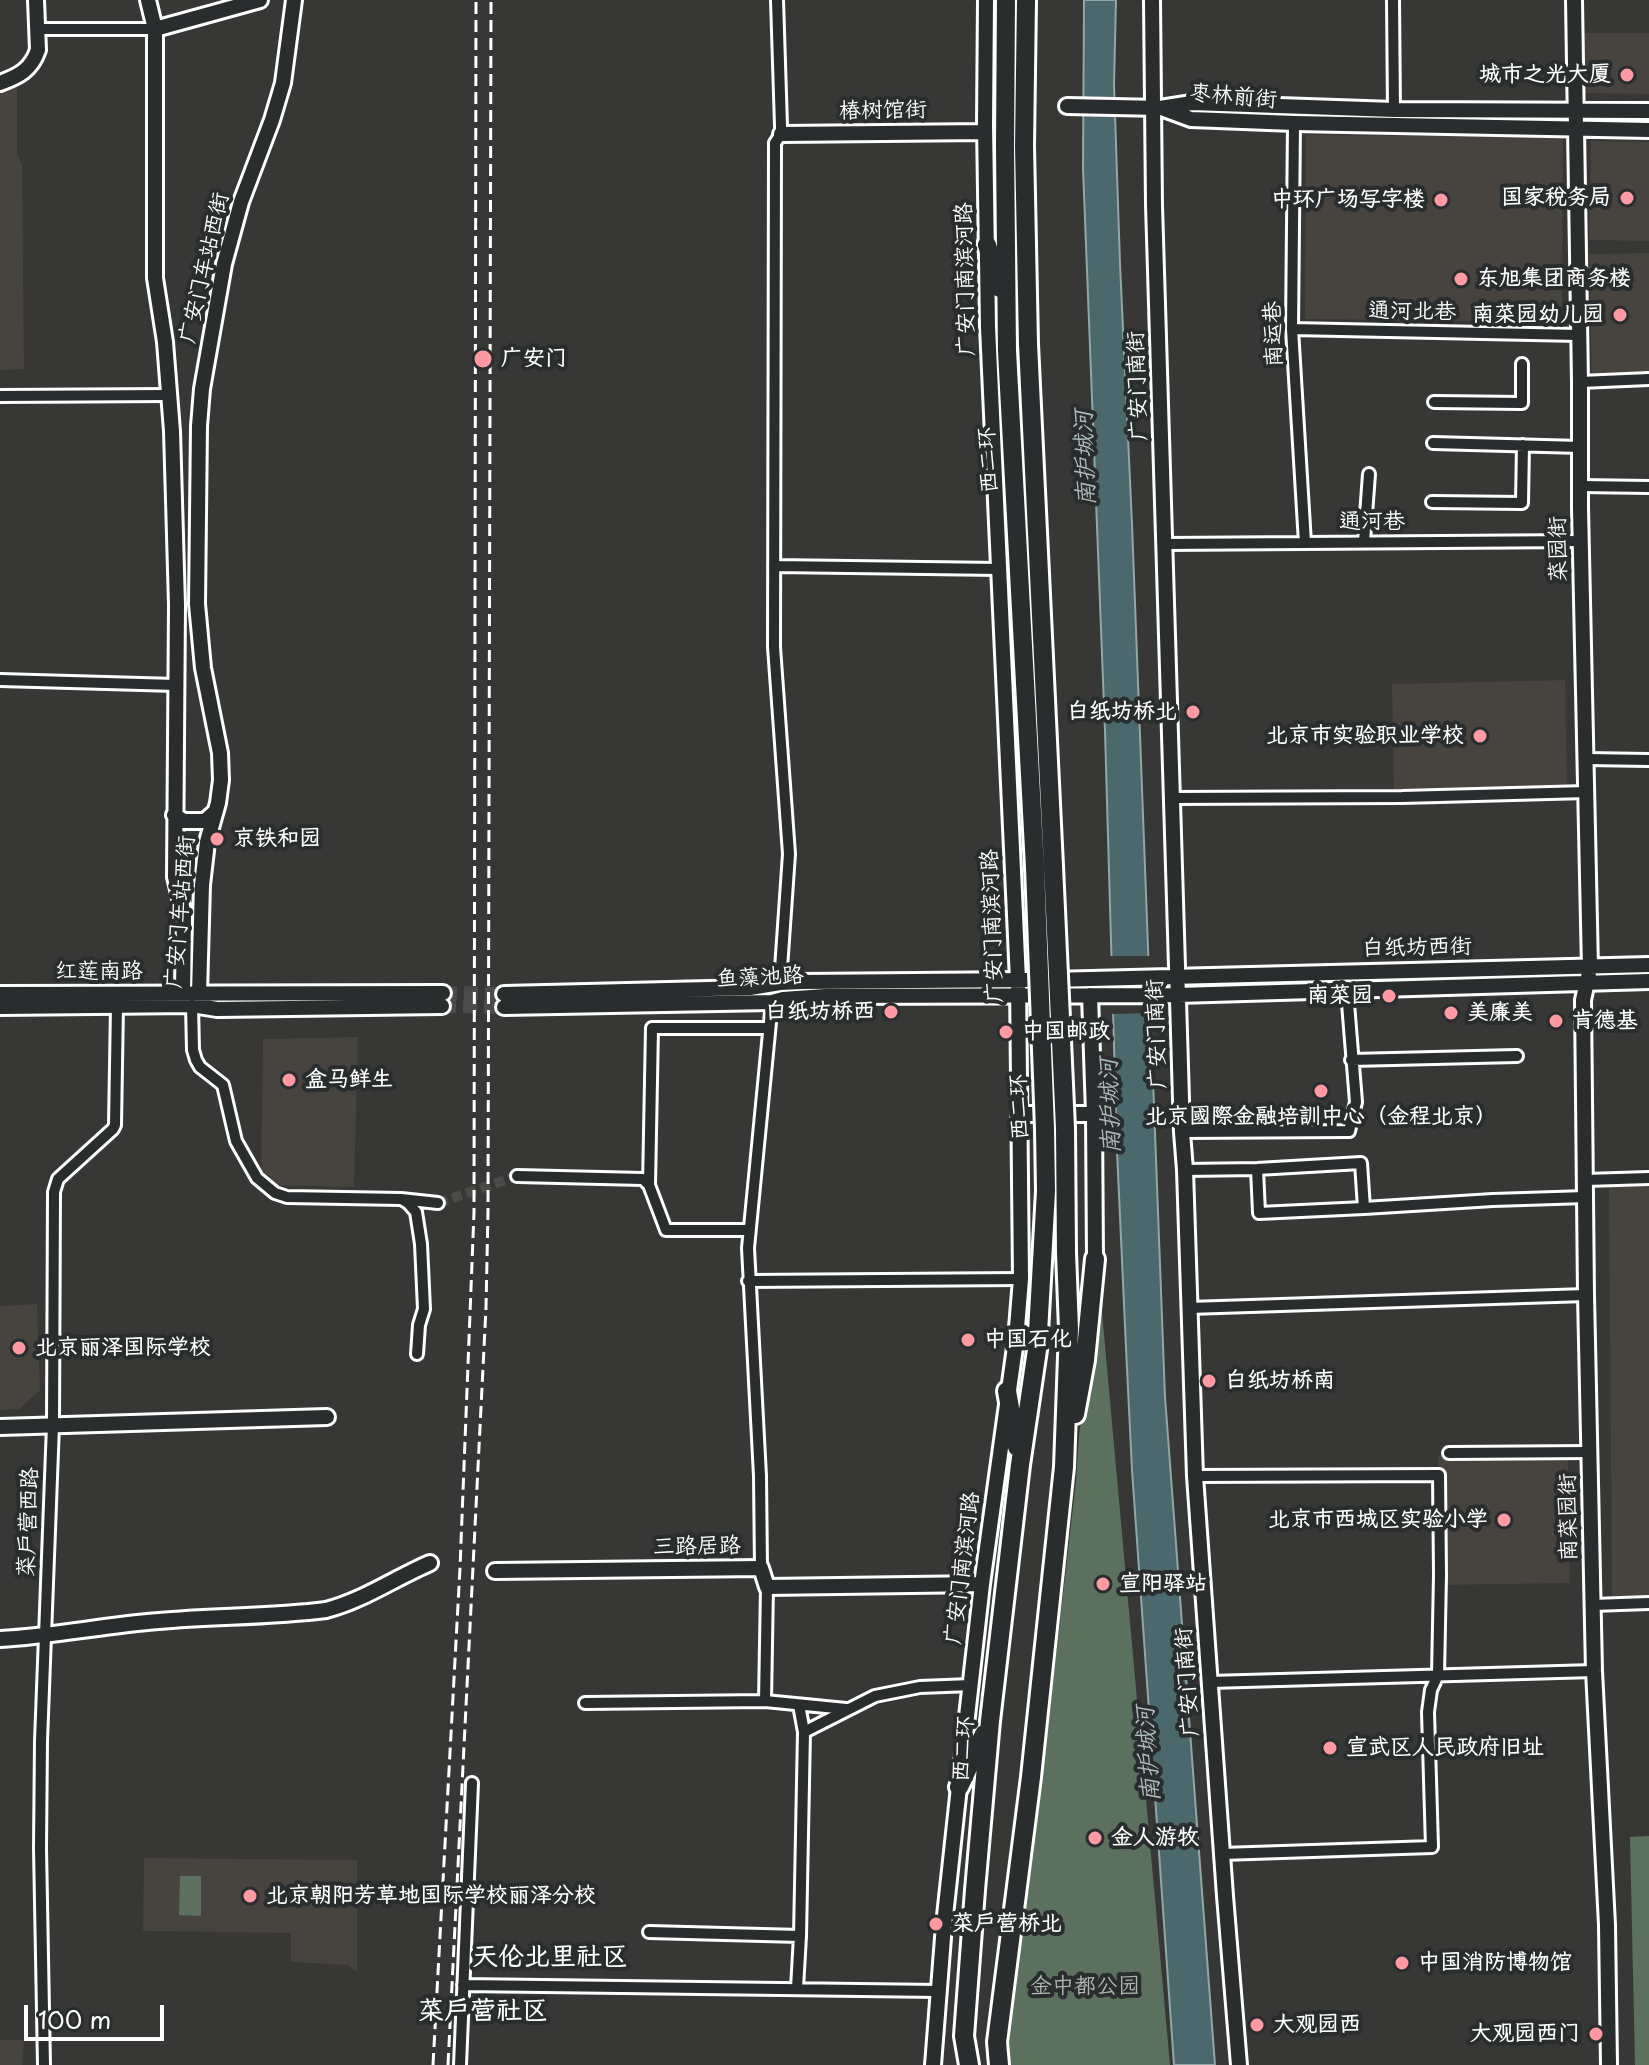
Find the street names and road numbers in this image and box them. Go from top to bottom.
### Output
street label: 枣林前街 [1188,80,1278,114]
street label: 椿树馆街 [839,97,927,125]
street label: 广安门车站西街 [175,190,235,346]
street label: 广安门南滨河路 [951,202,981,356]
street label: 通河北巷 [1368,298,1456,326]
street label: 南运巷 [1260,301,1288,367]
street label: 广安门南街 [1123,331,1153,441]
street label: 西二环 [974,426,1004,494]
street label: 通河巷 [1339,509,1405,535]
street label: 菜园街 [1545,516,1573,582]
street label: 广安门车站西街 [161,834,201,990]
street label: 广安门南滨河路 [977,849,1009,1003]
street label: 白纸坊西街 [1362,934,1472,962]
street label: 红莲南路 [55,959,143,985]
street label: 鱼藻池路 [715,963,805,993]
street label: 广安门南街 [1142,979,1172,1089]
street label: 西二环 [1006,1074,1034,1140]
street label: 菜户营西路 [14,1467,44,1577]
street label: 南菜园街 [1555,1473,1583,1561]
street label: 广安门南滨河路 [941,1490,985,1646]
street label: 三路居路 [653,1533,741,1561]
street label: 广安门南街 [1171,1626,1205,1738]
street label: 西二环 [948,1715,980,1783]

